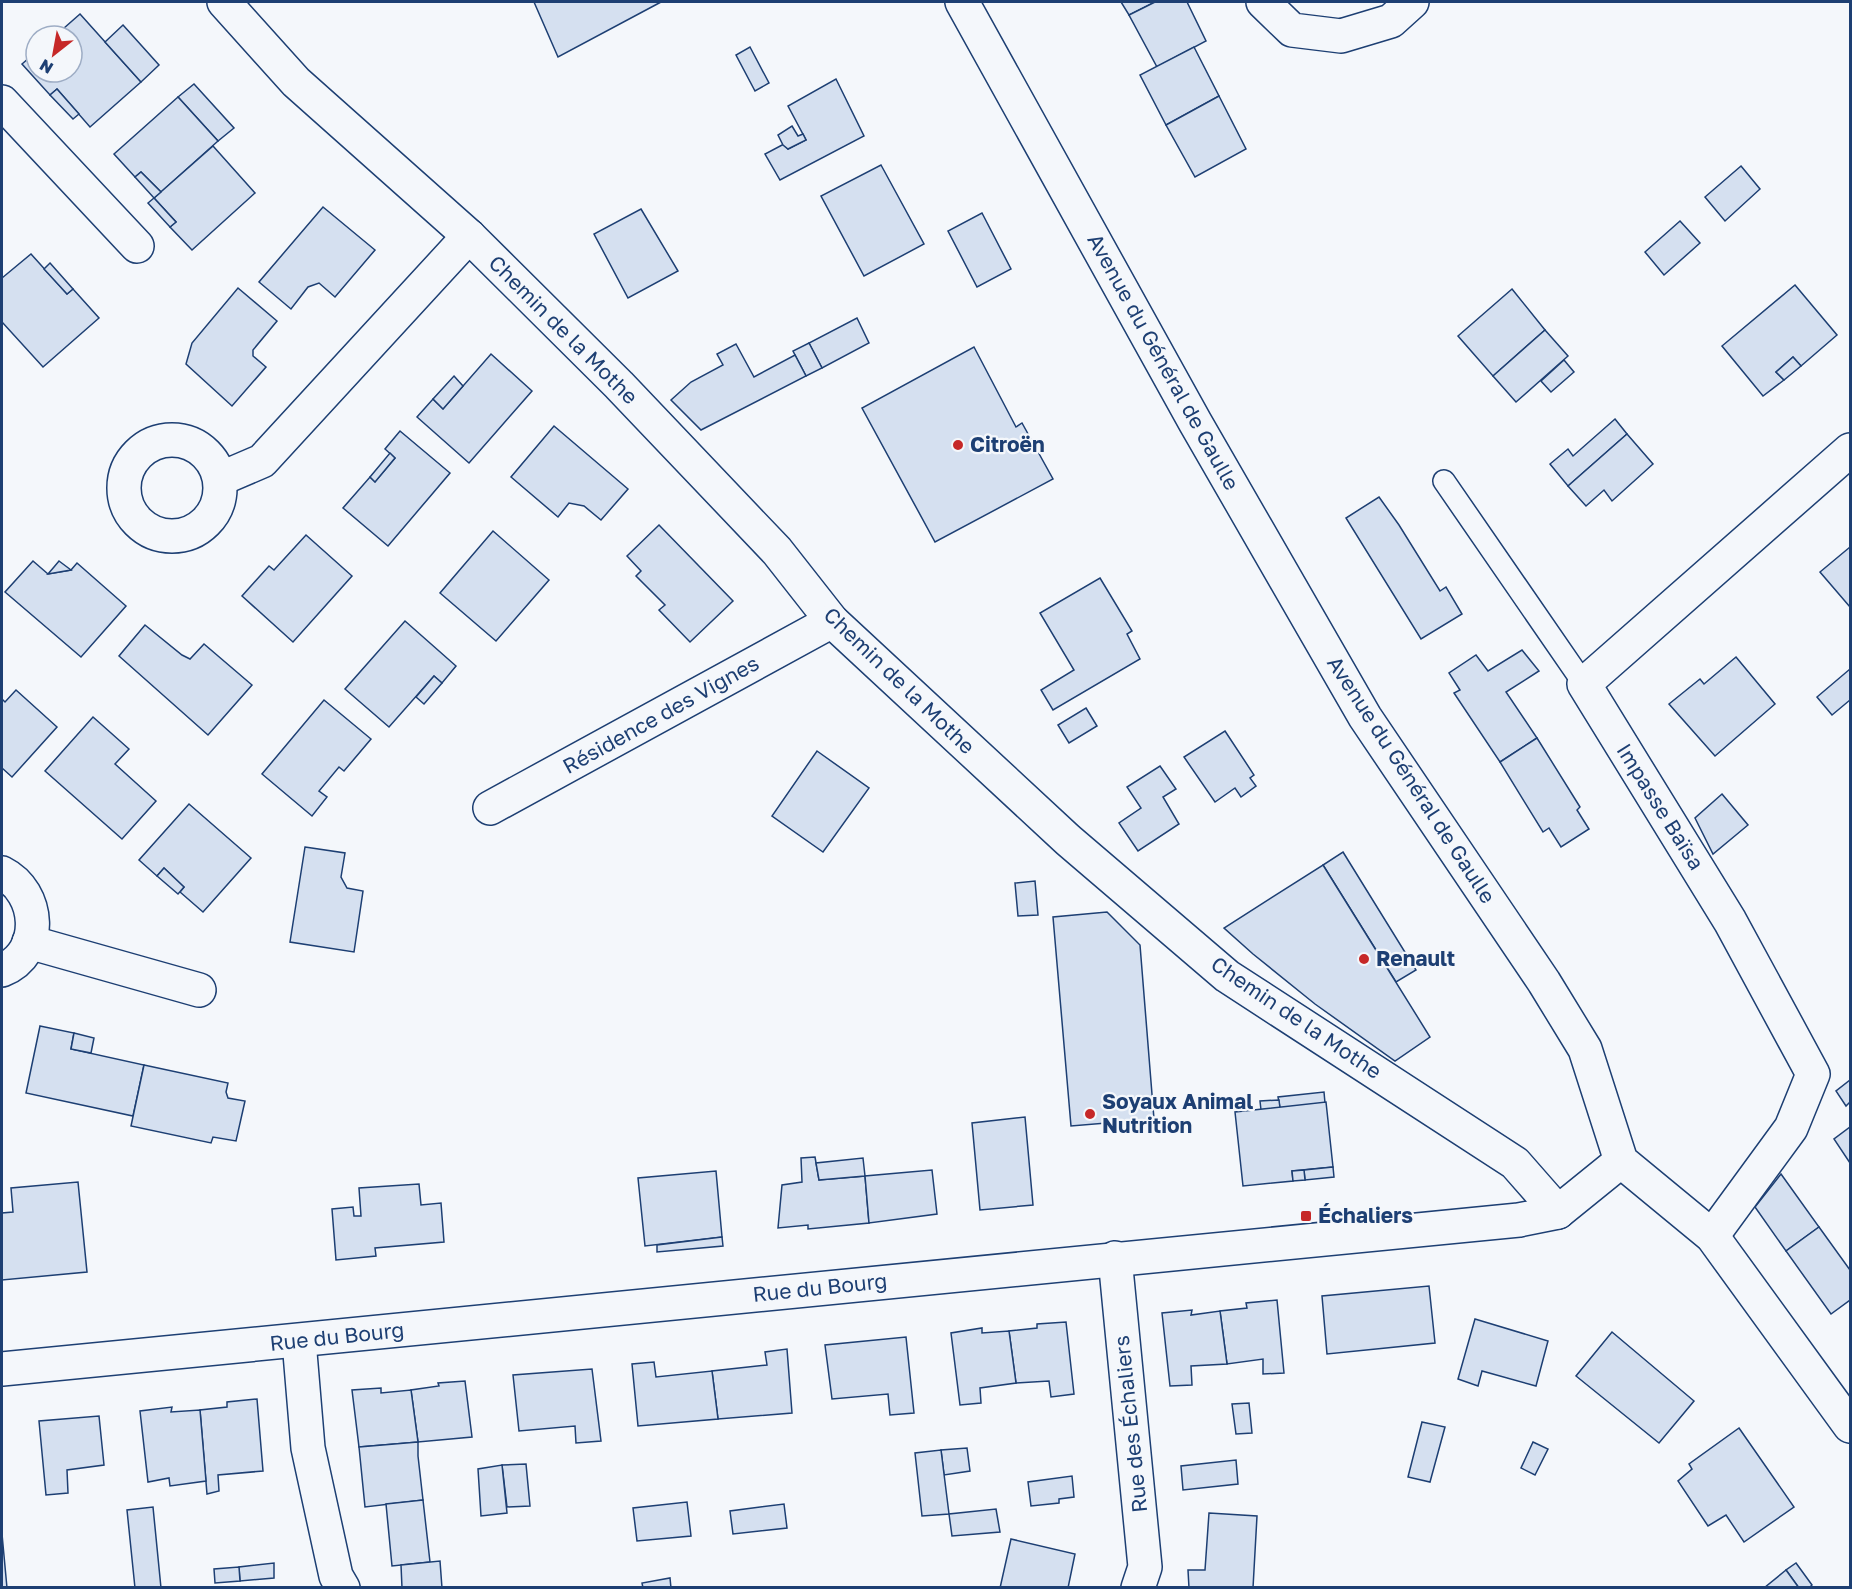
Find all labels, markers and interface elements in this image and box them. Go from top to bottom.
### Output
north arrow [24,24,84,84]
text: N [36,55,57,79]
street label: Avenue du Général de Gaulle [1082,229,1245,494]
street label: Chemin de la Mothe [484,249,644,409]
place label: Citroën [970,431,1045,457]
marker: Citroën [951,438,965,452]
street label: Chemin de la Mothe [819,601,981,759]
street label: Résidence des Vignes [558,649,763,779]
street label: Avenue du Général de Gaulle [1322,651,1502,908]
street label: Impasse Baïsa [1612,738,1710,875]
place label: Renault [1376,945,1455,971]
street label: Chemin de la Mothe [1206,950,1387,1084]
marker: Renault [1357,952,1371,966]
place label: Soyaux Animal Nutrition [1102,1088,1253,1138]
marker: Soyaux Animal Nutrition [1083,1107,1097,1121]
place label: Échaliers [1318,1202,1413,1228]
marker: Échaliers [1299,1209,1313,1223]
street label: Rue du Bourg [751,1267,888,1307]
street label: Rue du Bourg [268,1316,405,1356]
street label: Rue des Échaliers [1108,1334,1152,1514]

